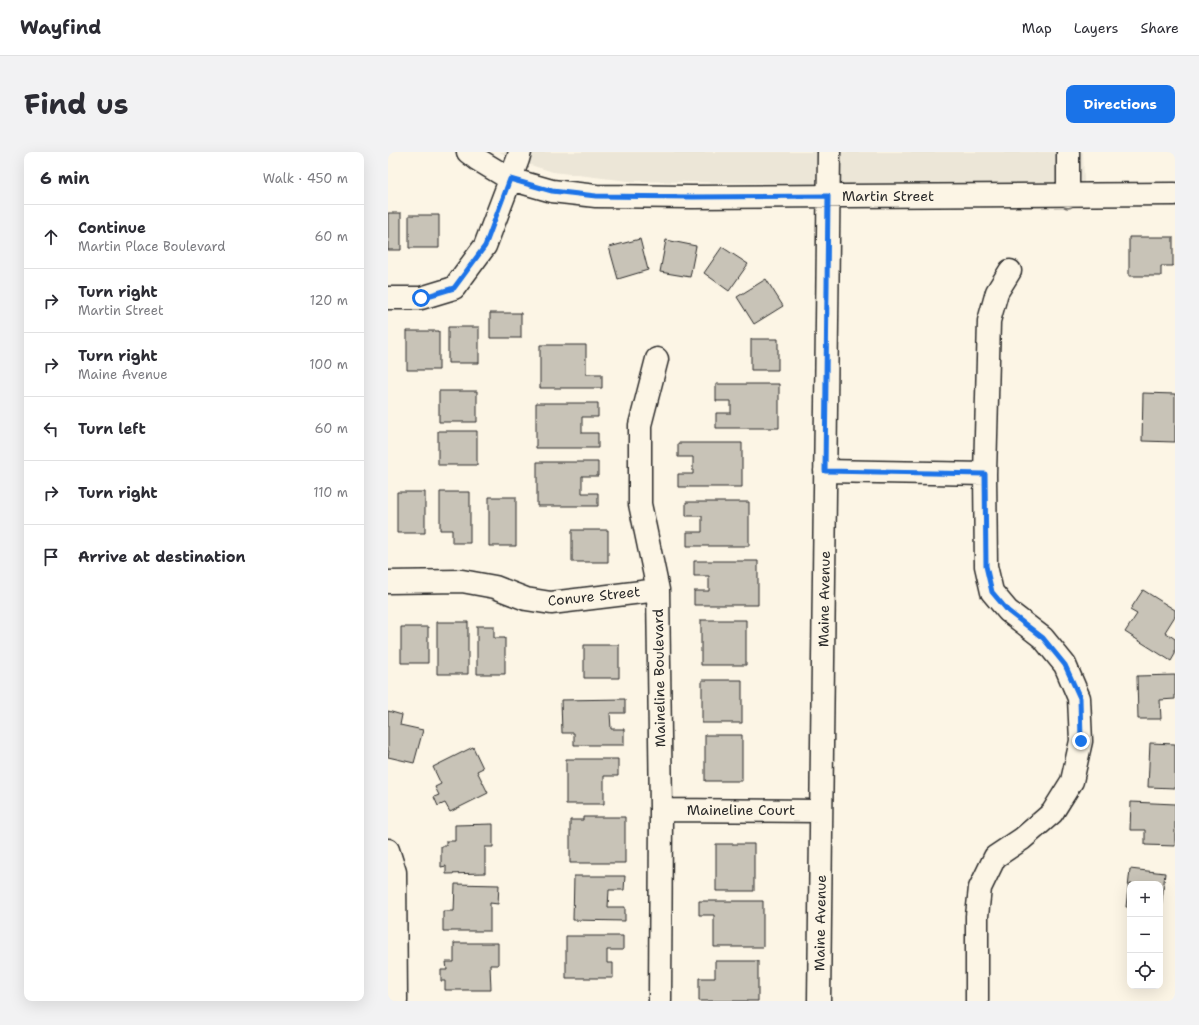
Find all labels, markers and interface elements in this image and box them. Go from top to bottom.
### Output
text: Wayfind [20,15,101,40]
text: Map [1022,19,1052,37]
text: Layers [1074,19,1118,37]
text: Share [1140,19,1179,37]
text: Find us [24,85,129,123]
button: Directions [1066,85,1175,123]
text: 6 min [40,167,90,189]
text: Walk · 450 m [263,170,348,187]
street label: Martin Street [842,187,934,205]
text: Continue [78,218,146,238]
icon: ahead [40,226,62,248]
text: 60 m [315,228,348,245]
text: Martin Place Boulevard [78,238,225,255]
text: Turn right [78,282,158,302]
route start [412,289,430,307]
icon: right [40,290,62,312]
text: 120 m [310,292,348,309]
text: Martin Street [78,302,164,319]
text: Turn right [78,346,158,366]
icon: right [40,354,62,376]
text: 100 m [309,356,348,373]
text: Maine Avenue [78,366,168,383]
icon: left [40,418,62,440]
text: Turn left [78,419,146,439]
text: 60 m [315,420,348,437]
icon: right [40,482,62,504]
text: Turn right [78,483,158,503]
text: 110 m [313,484,348,501]
icon: arrive [40,546,62,568]
text: Arrive at destination [78,547,246,567]
street label: Maine Avenue [814,551,834,647]
street label: Conure Street [547,582,641,610]
street label: Maineline Boulevard [649,608,669,747]
route end [1072,732,1090,750]
street label: Maineline Court [687,801,795,819]
street label: Maine Avenue [810,875,830,971]
map controls [1127,881,1163,989]
button: + [1127,881,1163,917]
button: − [1127,917,1163,953]
button: locate [1127,953,1163,989]

